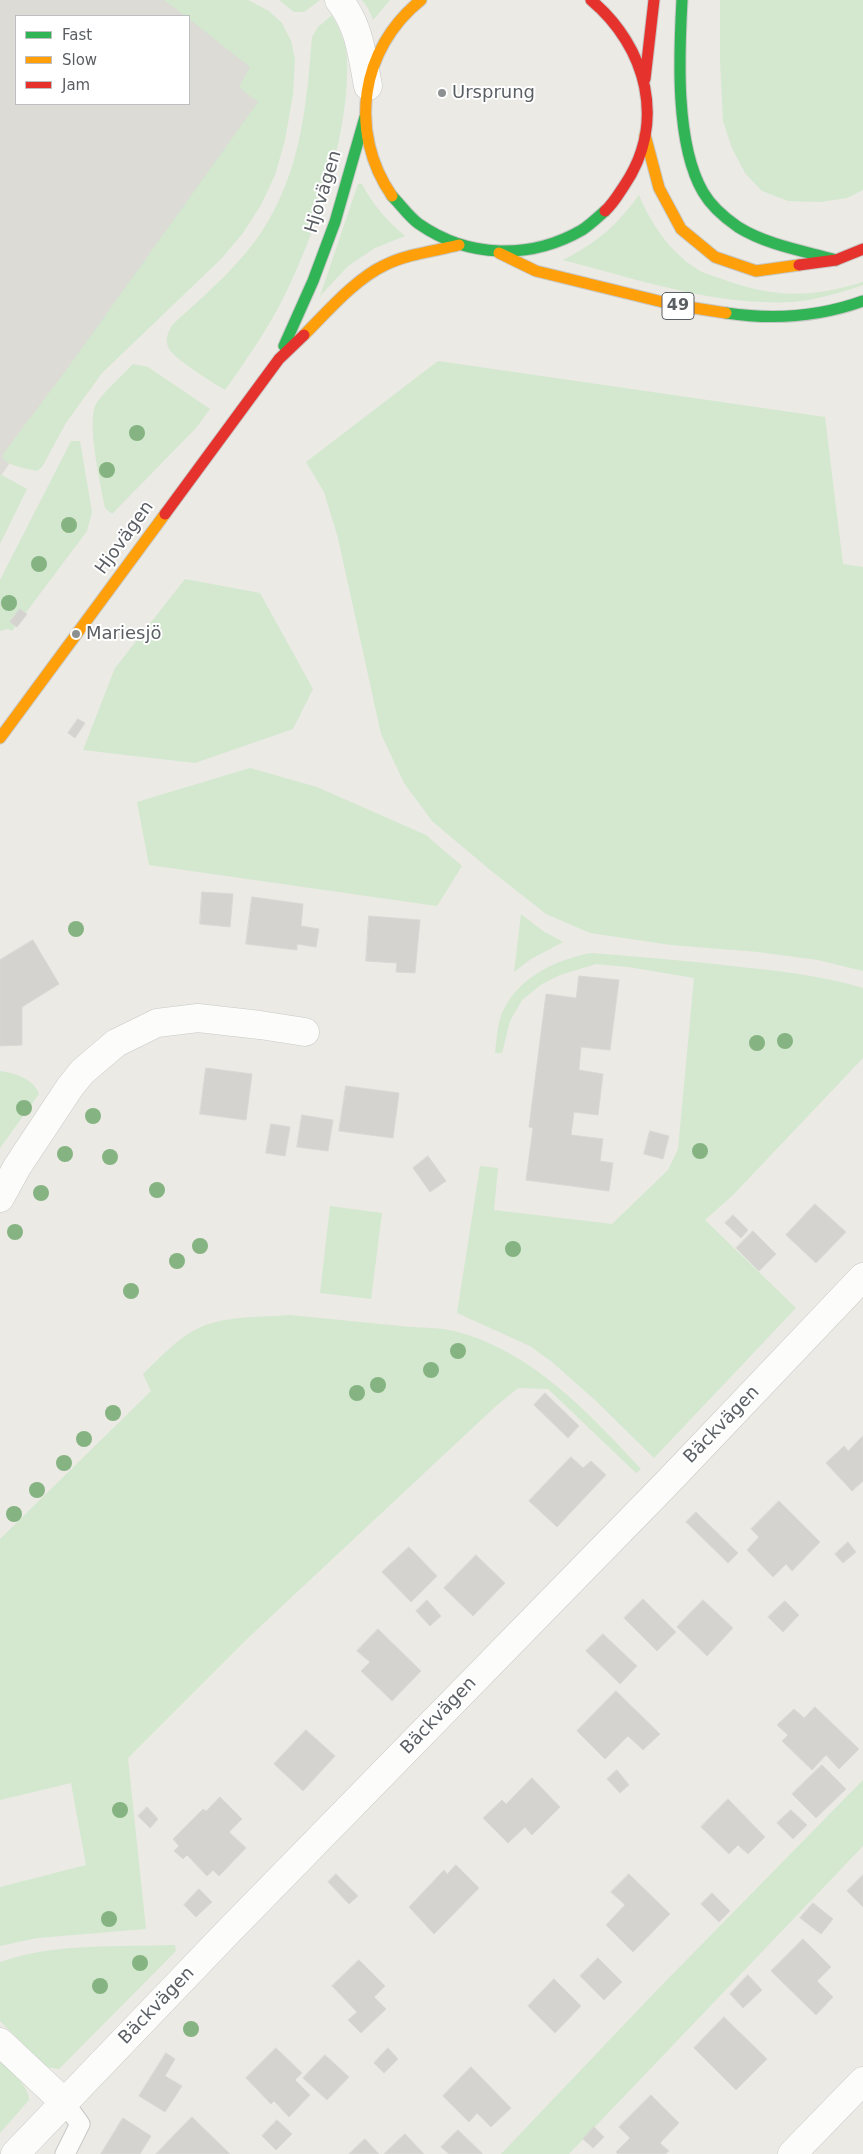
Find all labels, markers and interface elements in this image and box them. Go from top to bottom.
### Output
legend [15,15,190,105]
text: Fast [62,26,92,44]
text: Slow [62,51,97,69]
text: Jam [62,76,90,94]
place label: Ursprung [452,82,535,104]
marker: Ursprung [436,87,448,99]
street label: Hjovägen [301,148,347,236]
road number: 49 [662,292,694,320]
street label: Hjovägen [91,497,159,579]
place label: Mariesjö [86,623,161,645]
marker: Mariesjö [70,628,82,640]
street label: Bäckvägen [680,1382,764,1468]
street label: Bäckvägen [397,1673,481,1759]
street label: Bäckvägen [115,1963,199,2049]

